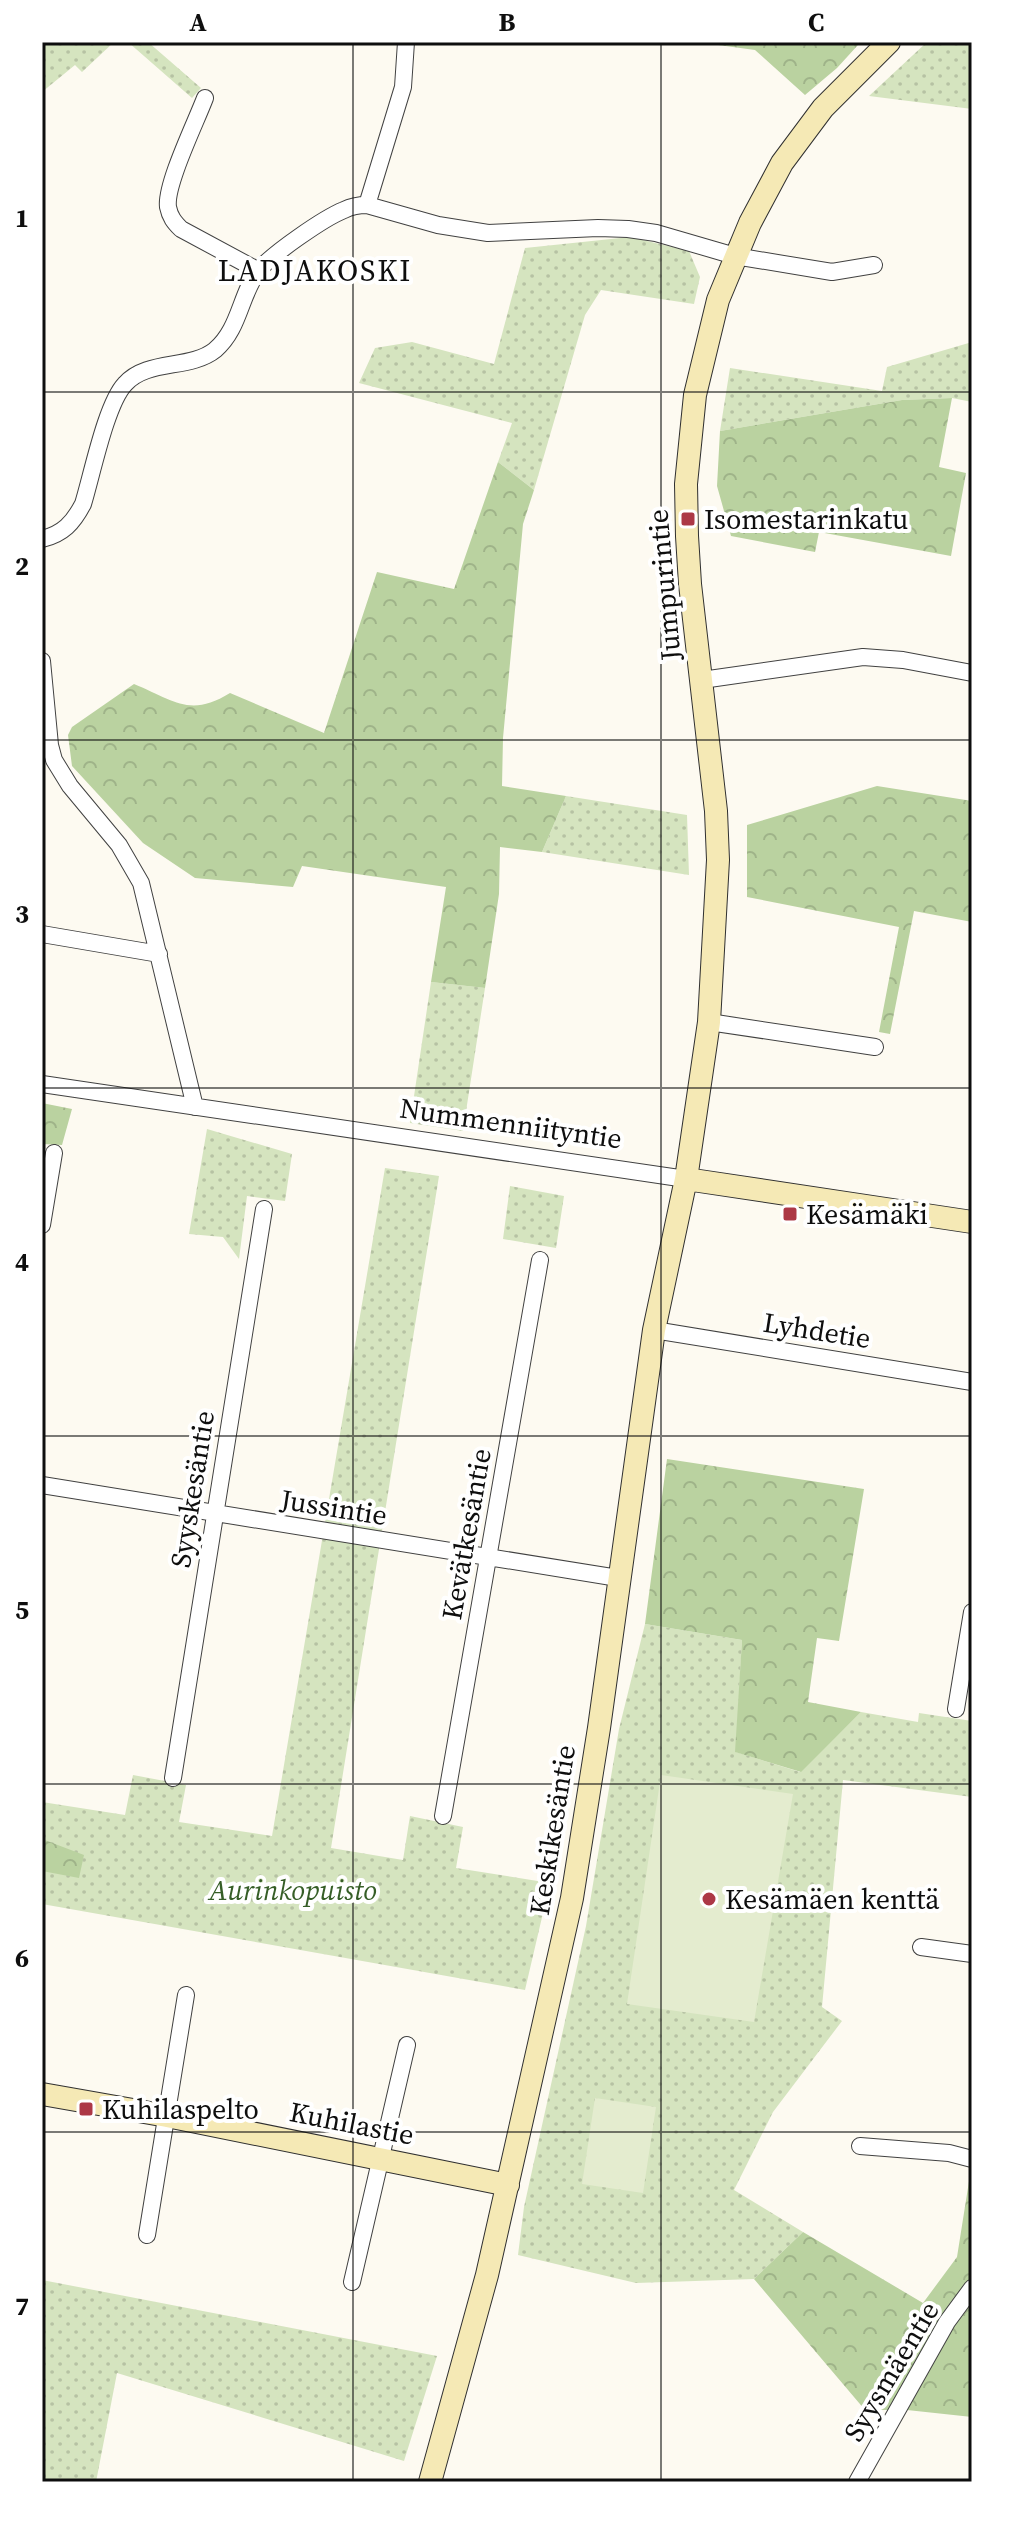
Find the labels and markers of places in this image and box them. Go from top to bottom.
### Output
place label: Isomestarinkatu [704,500,908,538]
marker: Isomestarinkatu [679,510,697,528]
place label: Kesämäki [806,1195,928,1233]
marker: Kesämäki [781,1205,799,1223]
place label: Kesämäen kenttä [725,1880,940,1918]
marker: Kesämäen kenttä [700,1890,718,1908]
place label: Kuhilaspelto [102,2090,259,2128]
marker: Kuhilaspelto [77,2100,95,2118]

